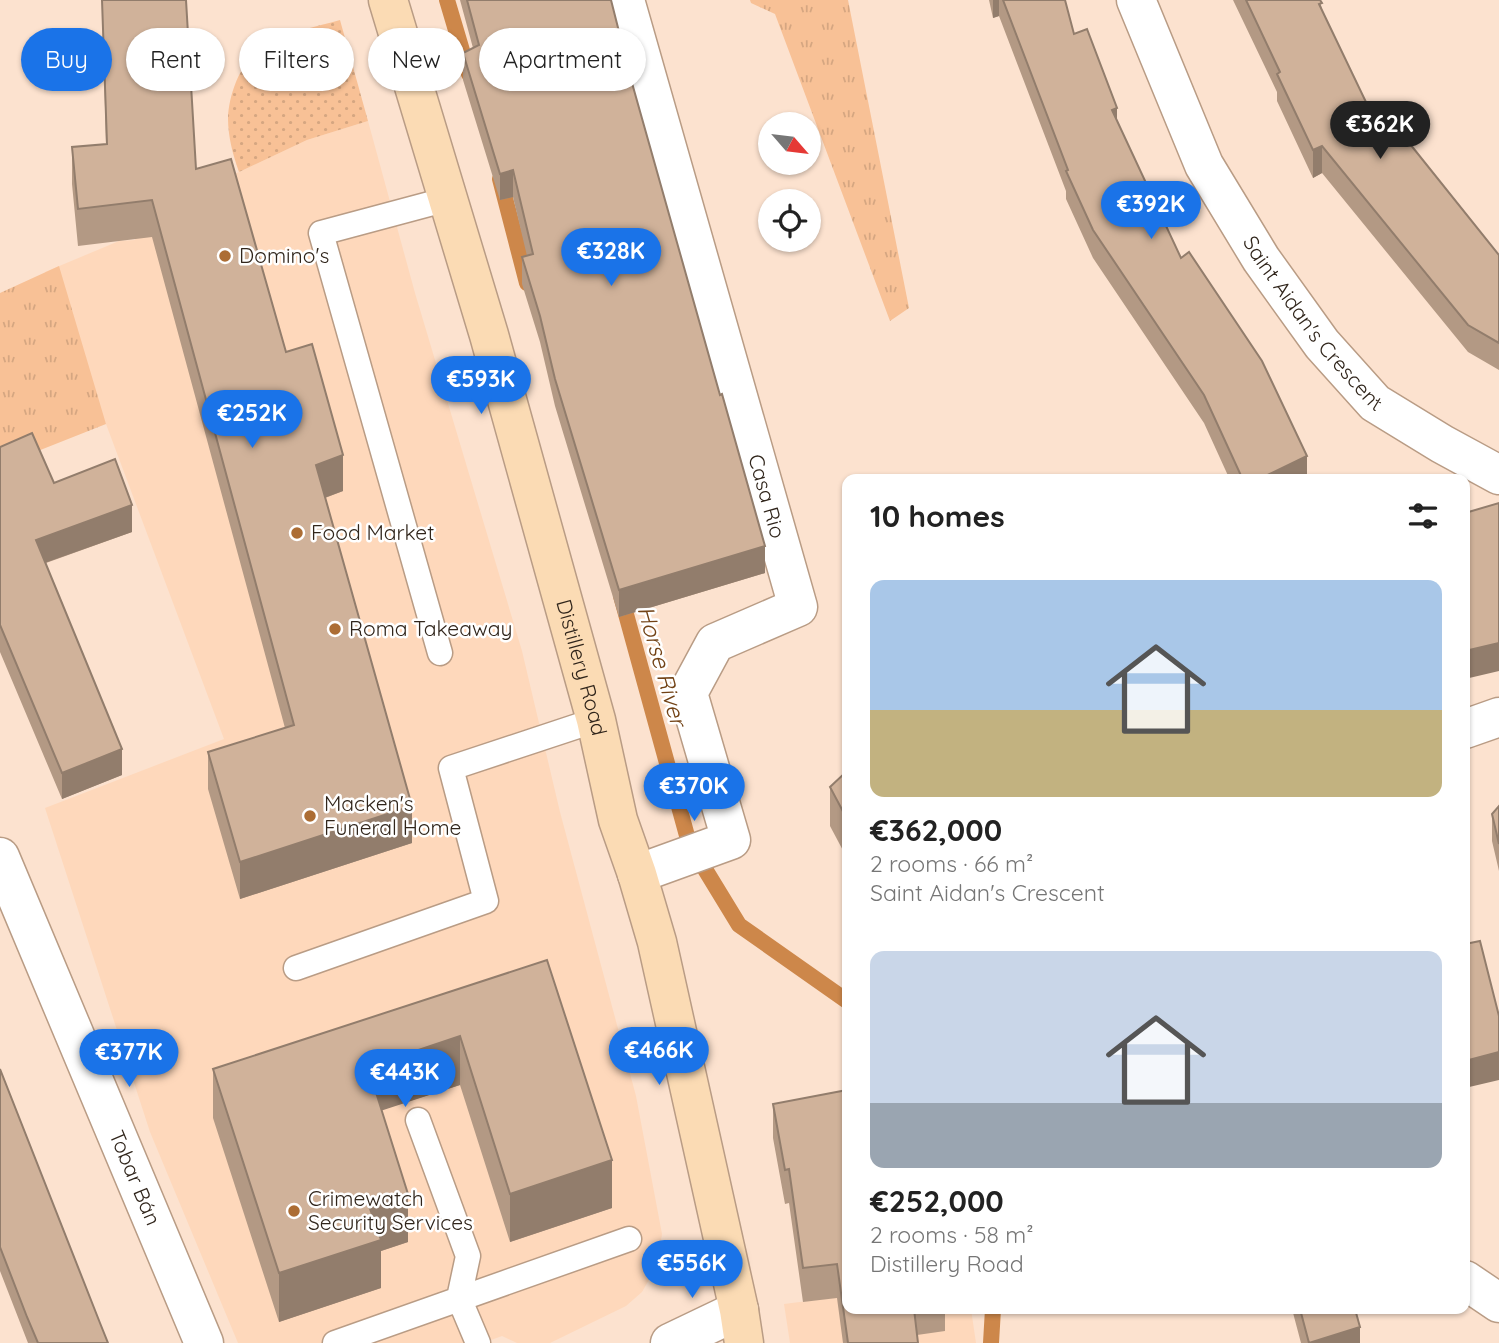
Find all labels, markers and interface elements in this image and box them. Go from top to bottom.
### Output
chip: Buy [21,28,112,91]
chip: Rent [126,28,225,91]
chip: Filters [239,28,354,91]
chip: New [368,28,465,91]
chip: Apartment [479,28,646,91]
pin: €362K [1331,102,1429,161]
text: €362K [1346,109,1414,138]
north arrow [758,112,821,175]
map controls [758,112,821,252]
pin: €392K [1102,182,1200,241]
button: locate [758,189,821,252]
text: €392K [1117,189,1185,218]
pin: €328K [562,229,660,288]
street label: Saint Aidan's Crescent [1238,231,1387,416]
text: €328K [577,236,645,265]
place label: Domino's [239,242,329,268]
marker: Domino's [217,248,233,264]
pin: €593K [432,356,530,416]
text: €593K [447,364,515,393]
pin: €252K [203,391,301,450]
text: €252K [218,398,286,427]
street label: Casa Rio [743,451,792,541]
text: 10 homes [870,497,1005,535]
icon: filters [1404,497,1442,535]
place label: Food Market [311,519,434,545]
marker: Food Market [289,525,305,541]
street label: Distillery Road [551,596,613,738]
water label: Horse River [632,602,694,732]
place label: Roma Takeaway [349,615,512,641]
marker: Roma Takeaway [327,621,343,637]
icon: home [1093,626,1219,752]
pin: €370K [645,764,743,823]
text: €370K [660,771,728,800]
place label: Macken's Funeral Home [324,790,461,840]
marker: Macken's Funeral Home [302,808,318,824]
text: €362,000 [870,811,1002,849]
text: 2 rooms · 66 m² [870,849,1033,878]
text: Saint Aidan's Crescent [870,878,1105,907]
icon: home [1093,997,1219,1123]
pin: €466K [610,1028,708,1087]
pin: €377K [80,1030,178,1089]
text: €466K [625,1035,693,1064]
text: €377K [95,1037,163,1066]
pin: €443K [356,1050,454,1109]
text: €443K [371,1057,439,1086]
street label: Tobar Bán [104,1126,167,1229]
text: €252,000 [870,1182,1004,1220]
place label: Crimewatch Security Services [308,1185,473,1235]
marker: Crimewatch Security Services [286,1203,302,1219]
text: 2 rooms · 58 m² [870,1220,1033,1249]
pin: €556K [643,1240,741,1300]
text: €556K [658,1248,726,1277]
text: Distillery Road [870,1249,1024,1278]

